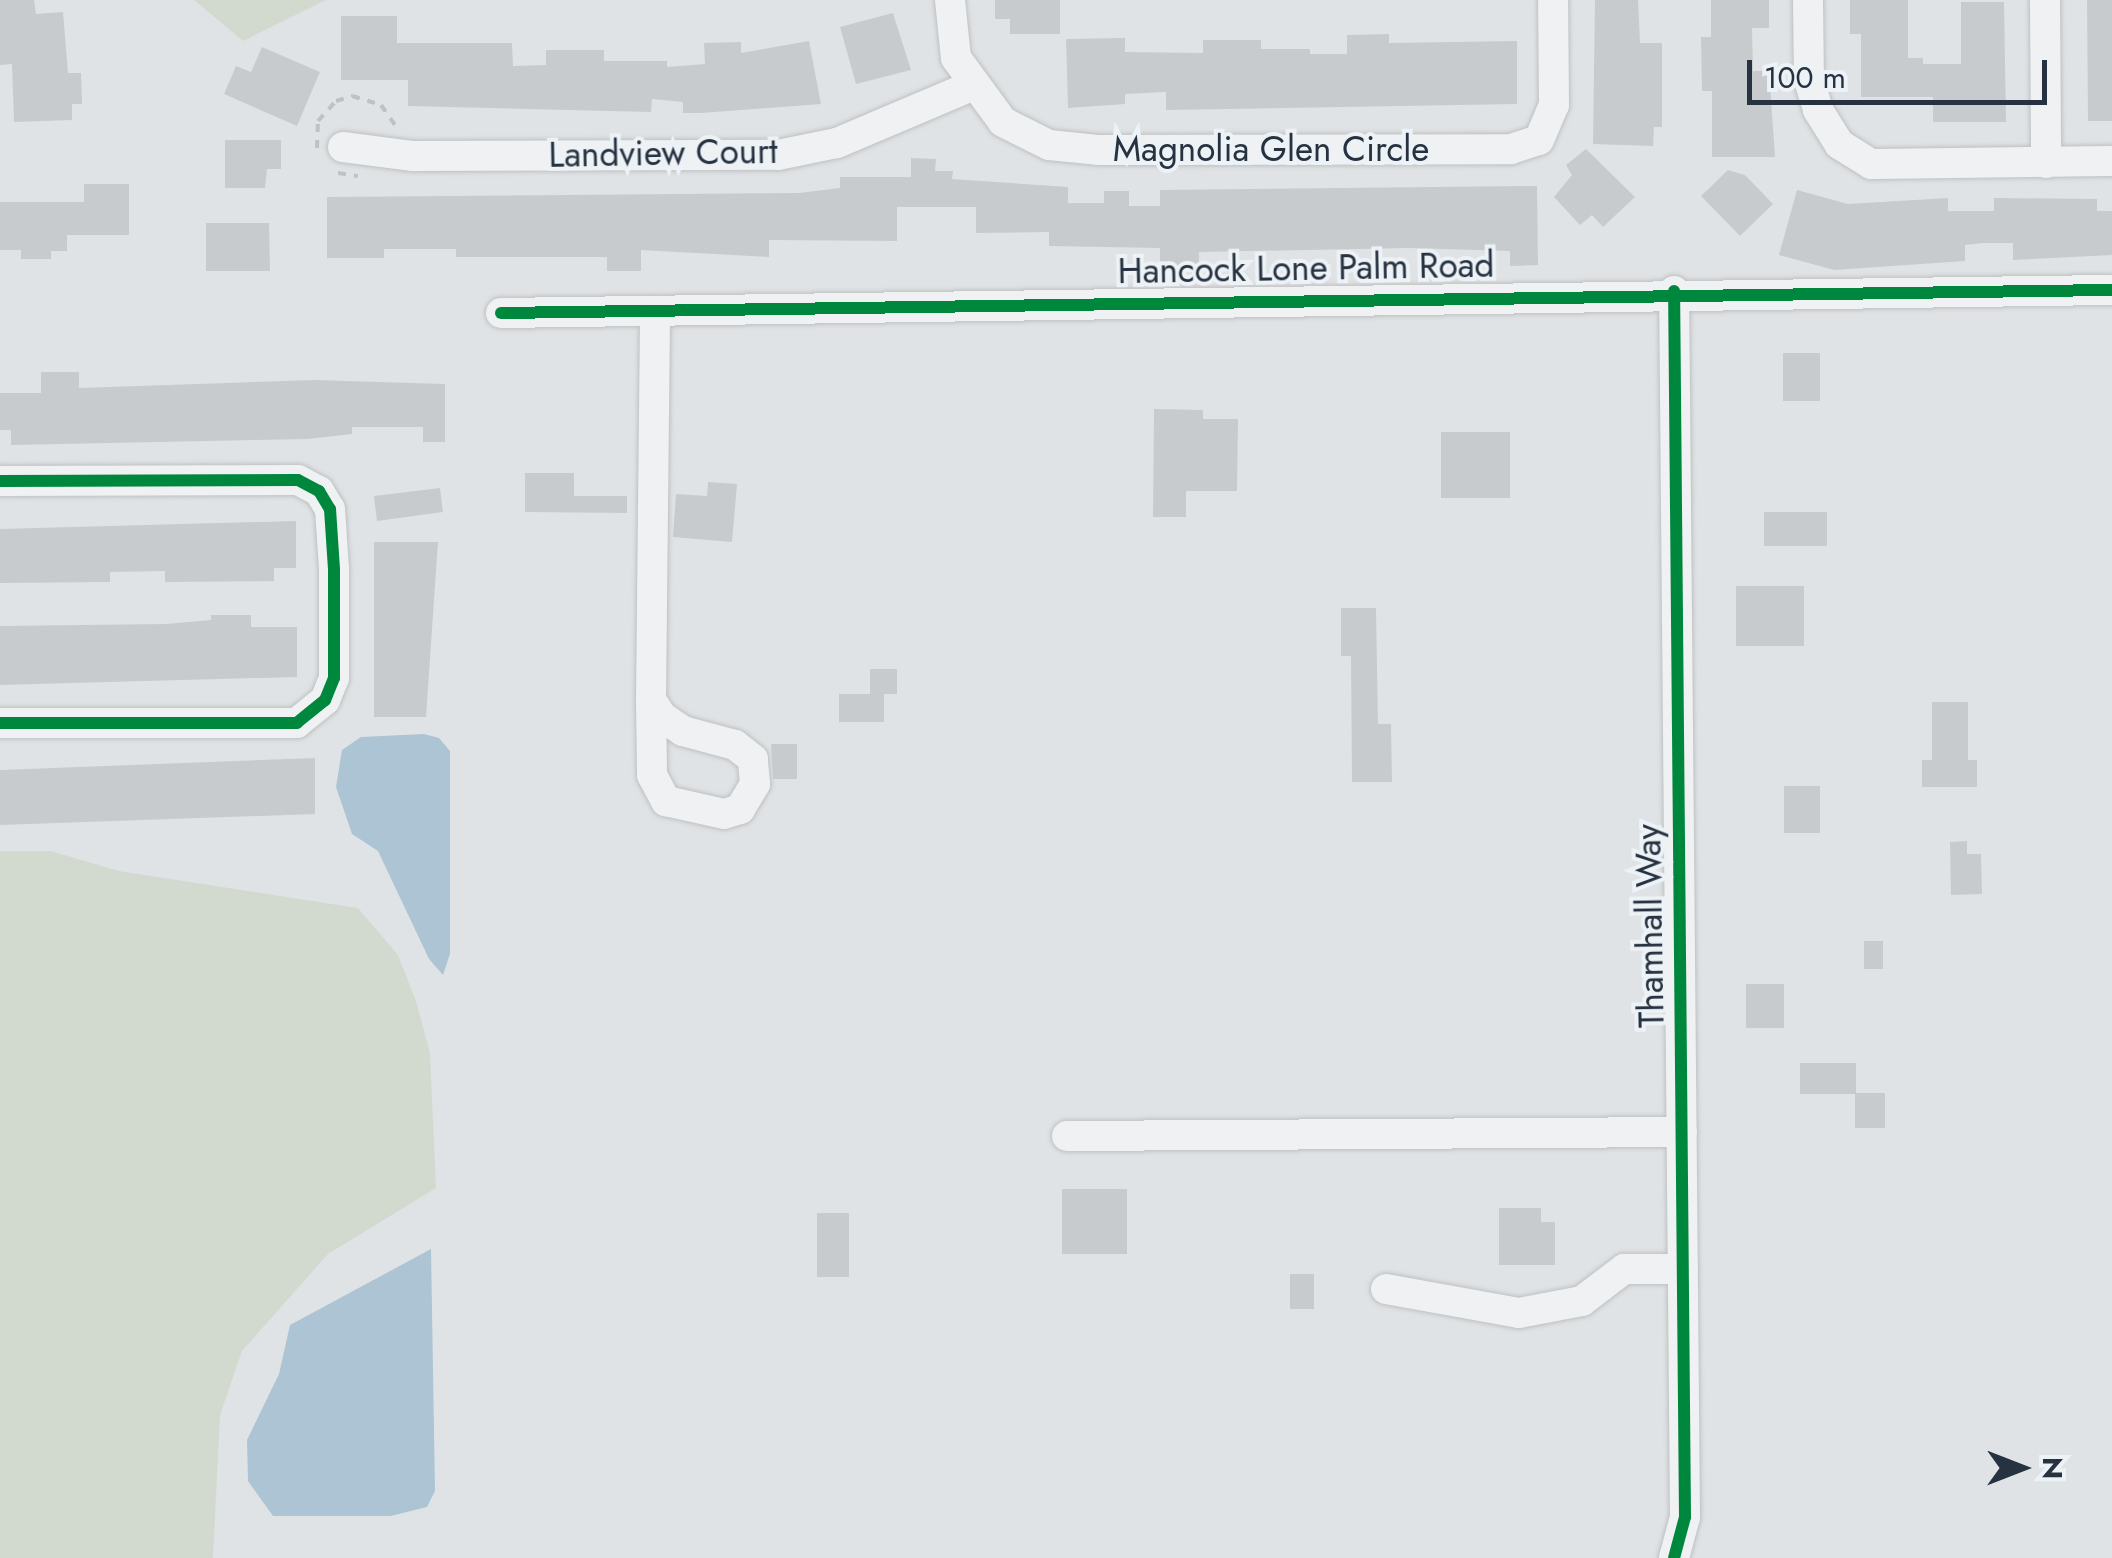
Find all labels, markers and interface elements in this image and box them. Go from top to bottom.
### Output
scale bar [1752,40,2052,102]
text: 100 m [1764,56,1846,99]
street label: Magnolia Glen Circle [1113,128,1429,170]
street label: Landview Court [548,130,778,176]
street label: Hancock Lone Palm Road [1117,244,1495,292]
street label: Thamhall Way [1627,824,1673,1028]
north arrow [1972,1418,2072,1518]
text: N [2032,1457,2073,1479]

